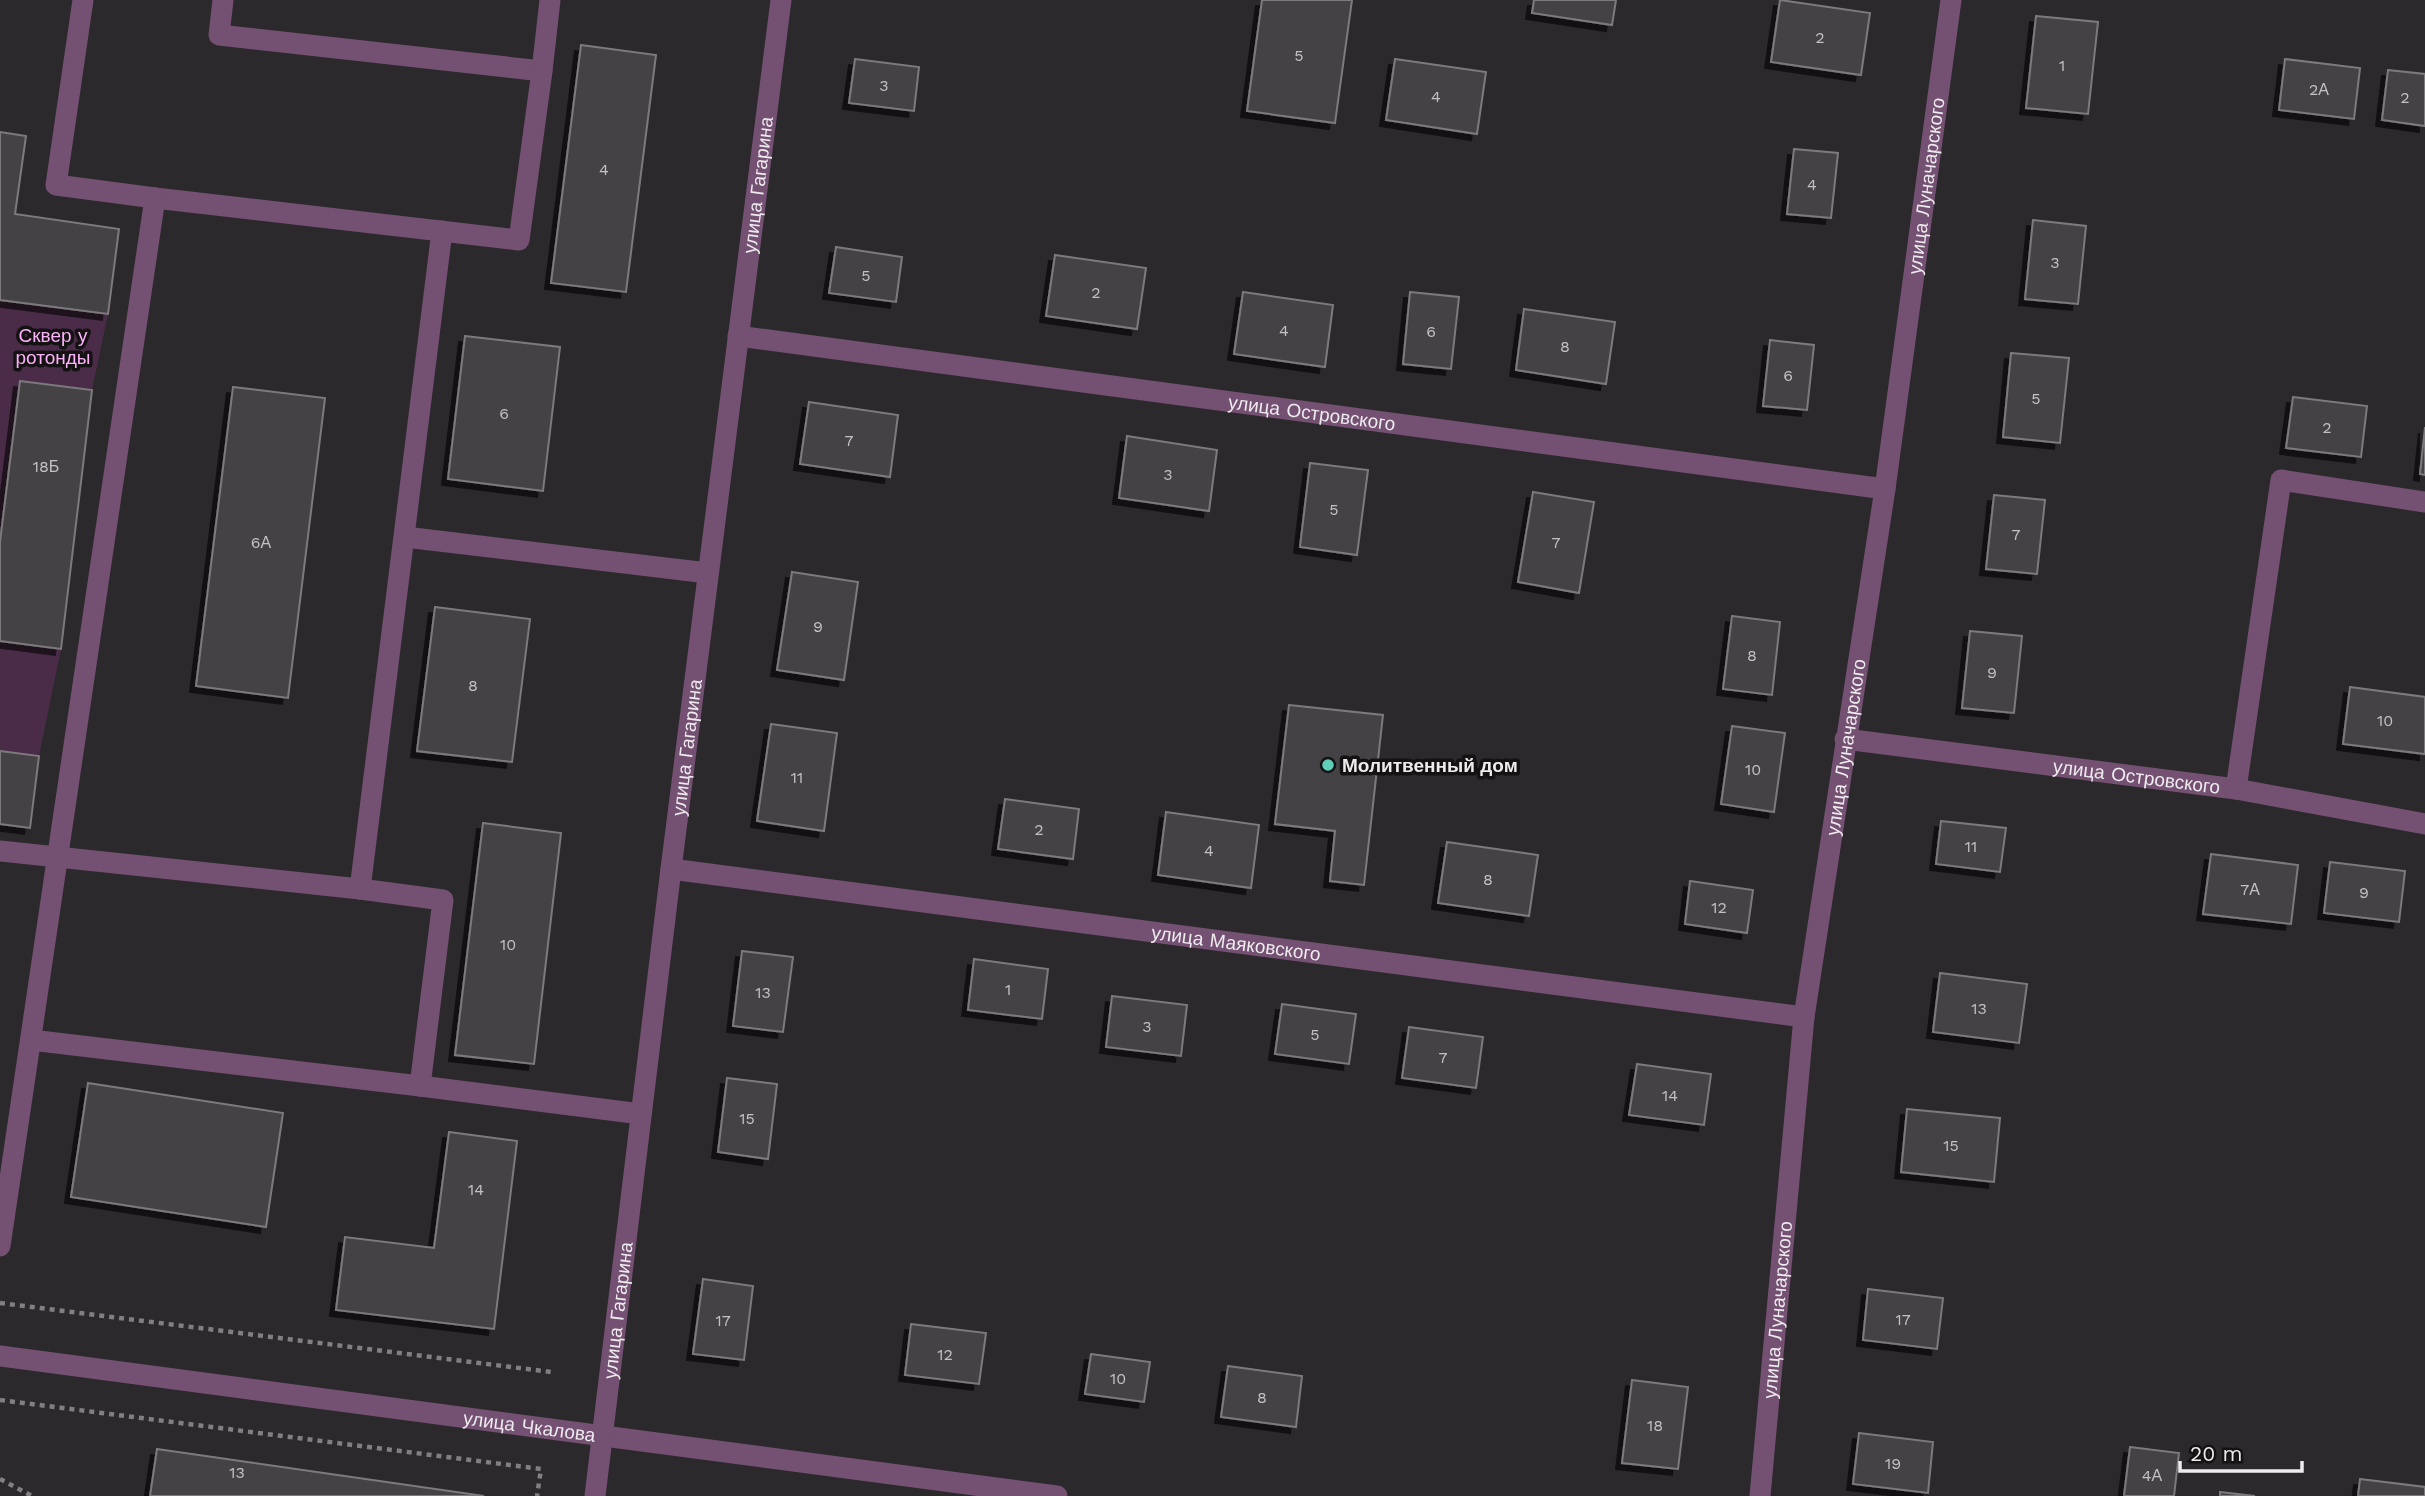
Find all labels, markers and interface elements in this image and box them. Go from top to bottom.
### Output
house number: 2 [1815,28,1825,47]
house number: 5 [1294,46,1304,65]
house number: 1 [2059,56,2065,75]
house number: 3 [879,76,889,95]
house number: 2А [2309,80,2329,99]
house number: 4 [1431,87,1441,106]
house number: 2 [2400,88,2410,107]
street label: улица Луначарского [1903,96,1950,276]
street label: улица Гагарина [738,115,778,255]
house number: 4 [599,160,609,179]
house number: 4 [1807,175,1817,194]
house number: 3 [2050,253,2060,272]
house number: 5 [861,266,871,285]
house number: 2 [1091,283,1101,302]
house number: 4 [1279,321,1289,340]
house number: 6 [1426,322,1436,341]
park label: Сквер у ротонды [15,324,91,369]
house number: 8 [1560,337,1570,356]
house number: 6 [1783,366,1793,385]
house number: 5 [2031,389,2041,408]
street label: улица Островского [1227,391,1397,436]
house number: 6 [499,404,509,423]
house number: 2 [2322,418,2332,437]
house number: 7 [845,431,854,450]
house number: 18Б [33,457,59,476]
house number: 3 [1163,465,1173,484]
house number: 5 [1329,500,1339,519]
house number: 7 [2012,525,2021,544]
house number: 6А [251,533,272,552]
house number: 7 [1552,533,1561,552]
house number: 9 [813,617,823,636]
house number: 8 [1747,646,1757,665]
street label: улица Луначарского [1821,657,1871,837]
house number: 9 [1987,663,1997,682]
house number: 8 [468,676,478,695]
street label: улица Гагарина [667,677,707,817]
house number: 10 [2377,711,2393,730]
place label: Молитвенный дом [1342,754,1518,777]
street label: улица Островского [2052,755,2222,799]
marker: Молитвенный дом [1320,757,1336,773]
house number: 10 [1745,760,1761,779]
house number: 11 [791,768,803,787]
house number: 2 [1034,820,1044,839]
house number: 11 [1965,837,1977,856]
house number: 4 [1204,841,1214,860]
house number: 8 [1483,870,1493,889]
house number: 7А [2240,880,2260,899]
house number: 9 [2359,883,2369,902]
house number: 12 [1711,898,1727,917]
street label: улица Маяковского [1150,921,1322,966]
house number: 10 [500,935,516,954]
house number: 1 [1005,980,1011,999]
house number: 13 [755,983,771,1002]
house number: 13 [1971,999,1987,1018]
house number: 3 [1142,1017,1152,1036]
house number: 5 [1310,1025,1320,1044]
house number: 7 [1439,1048,1448,1067]
house number: 14 [1662,1086,1678,1105]
house number: 15 [739,1109,755,1128]
house number: 15 [1943,1136,1959,1155]
house number: 14 [468,1180,484,1199]
street label: улица Луначарского [1758,1220,1797,1400]
street label: улица Гагарина [598,1240,638,1380]
house number: 17 [1895,1310,1911,1329]
house number: 17 [715,1311,731,1330]
house number: 12 [937,1345,953,1364]
house number: 10 [1110,1369,1126,1388]
house number: 8 [1257,1388,1267,1407]
street label: улица Чкалова [462,1406,597,1447]
house number: 18 [1647,1416,1663,1435]
scale bar [2180,1430,2302,1474]
text: 20 m [2190,1441,2242,1466]
house number: 19 [1885,1454,1901,1473]
house number: 13 [229,1463,245,1482]
house number: 4А [2142,1466,2163,1485]

